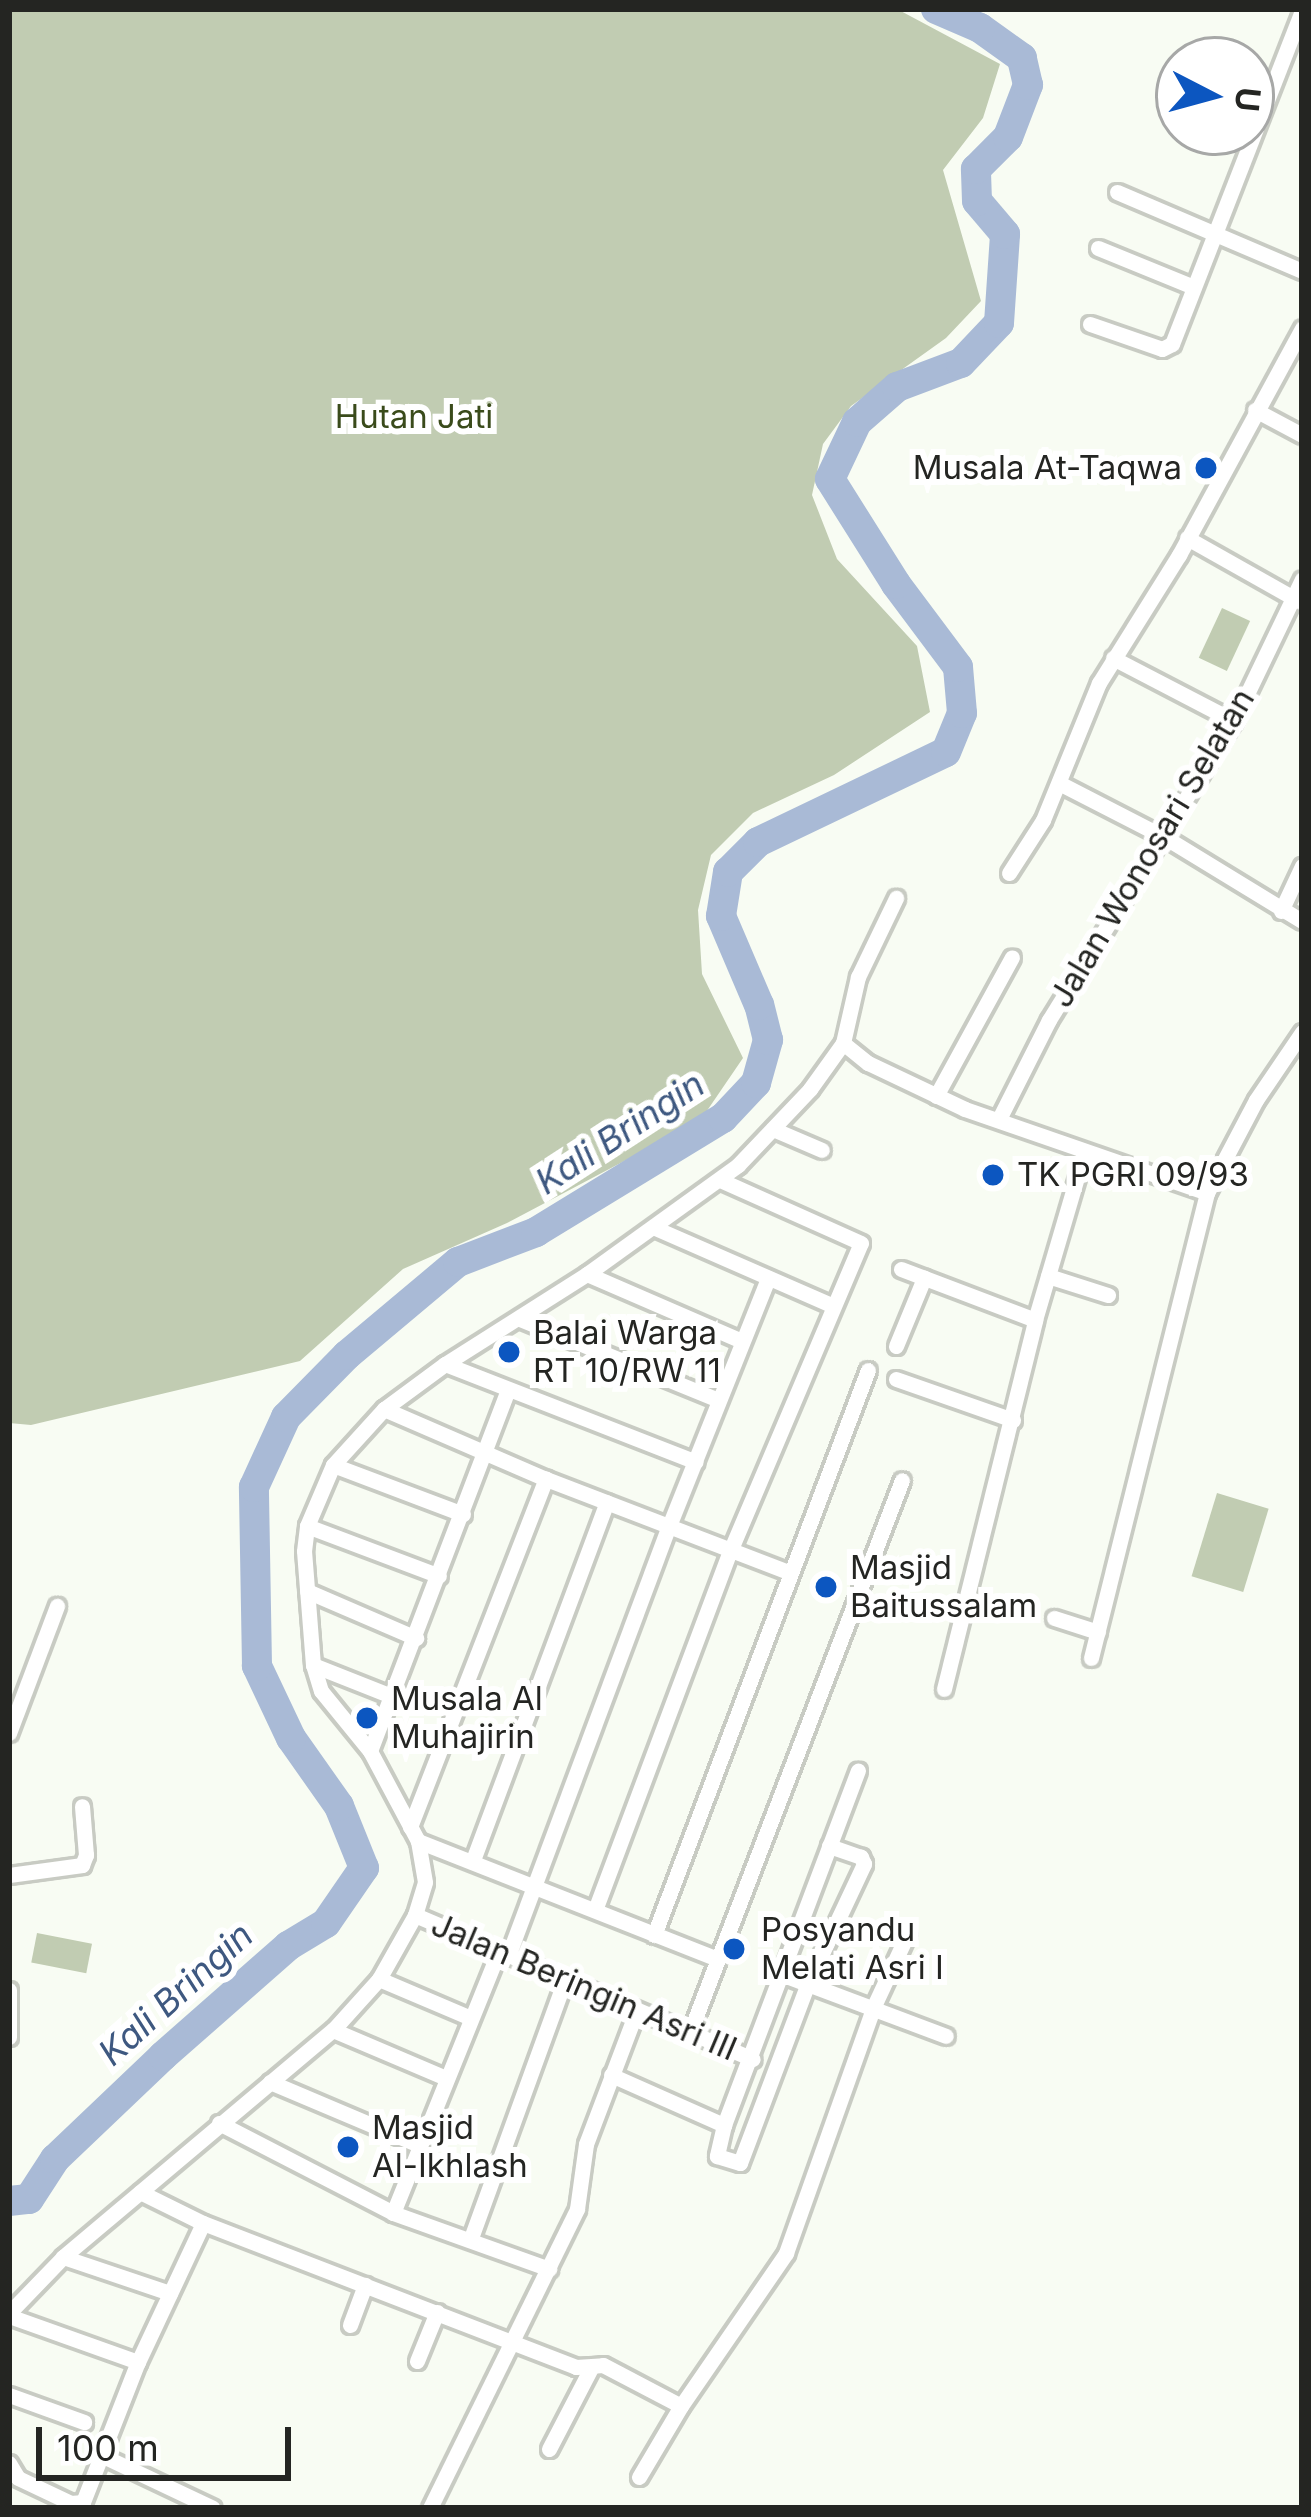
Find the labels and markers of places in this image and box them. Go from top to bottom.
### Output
place label: Musala At-Taqwa [913,448,1182,488]
marker: Musala At-Taqwa [1193,455,1219,481]
place label: TK PGRI 09/93 [1017,1155,1249,1195]
marker: TK PGRI 09/93 [980,1162,1006,1188]
place label: Balai Warga RT 10/RW 11 [533,1313,721,1391]
marker: Balai Warga RT 10/RW 11 [496,1339,522,1365]
place label: Masjid Baitussalam [850,1548,1037,1626]
marker: Masjid Baitussalam [813,1574,839,1600]
place label: Musala Al Muhajirin [391,1679,543,1757]
marker: Musala Al Muhajirin [354,1705,380,1731]
place label: Posyandu Melati Asri I [761,1910,944,1988]
marker: Posyandu Melati Asri I [718,1933,750,1965]
place label: Masjid Al-Ikhlash [372,2108,528,2186]
marker: Masjid Al-Ikhlash [335,2134,361,2160]

